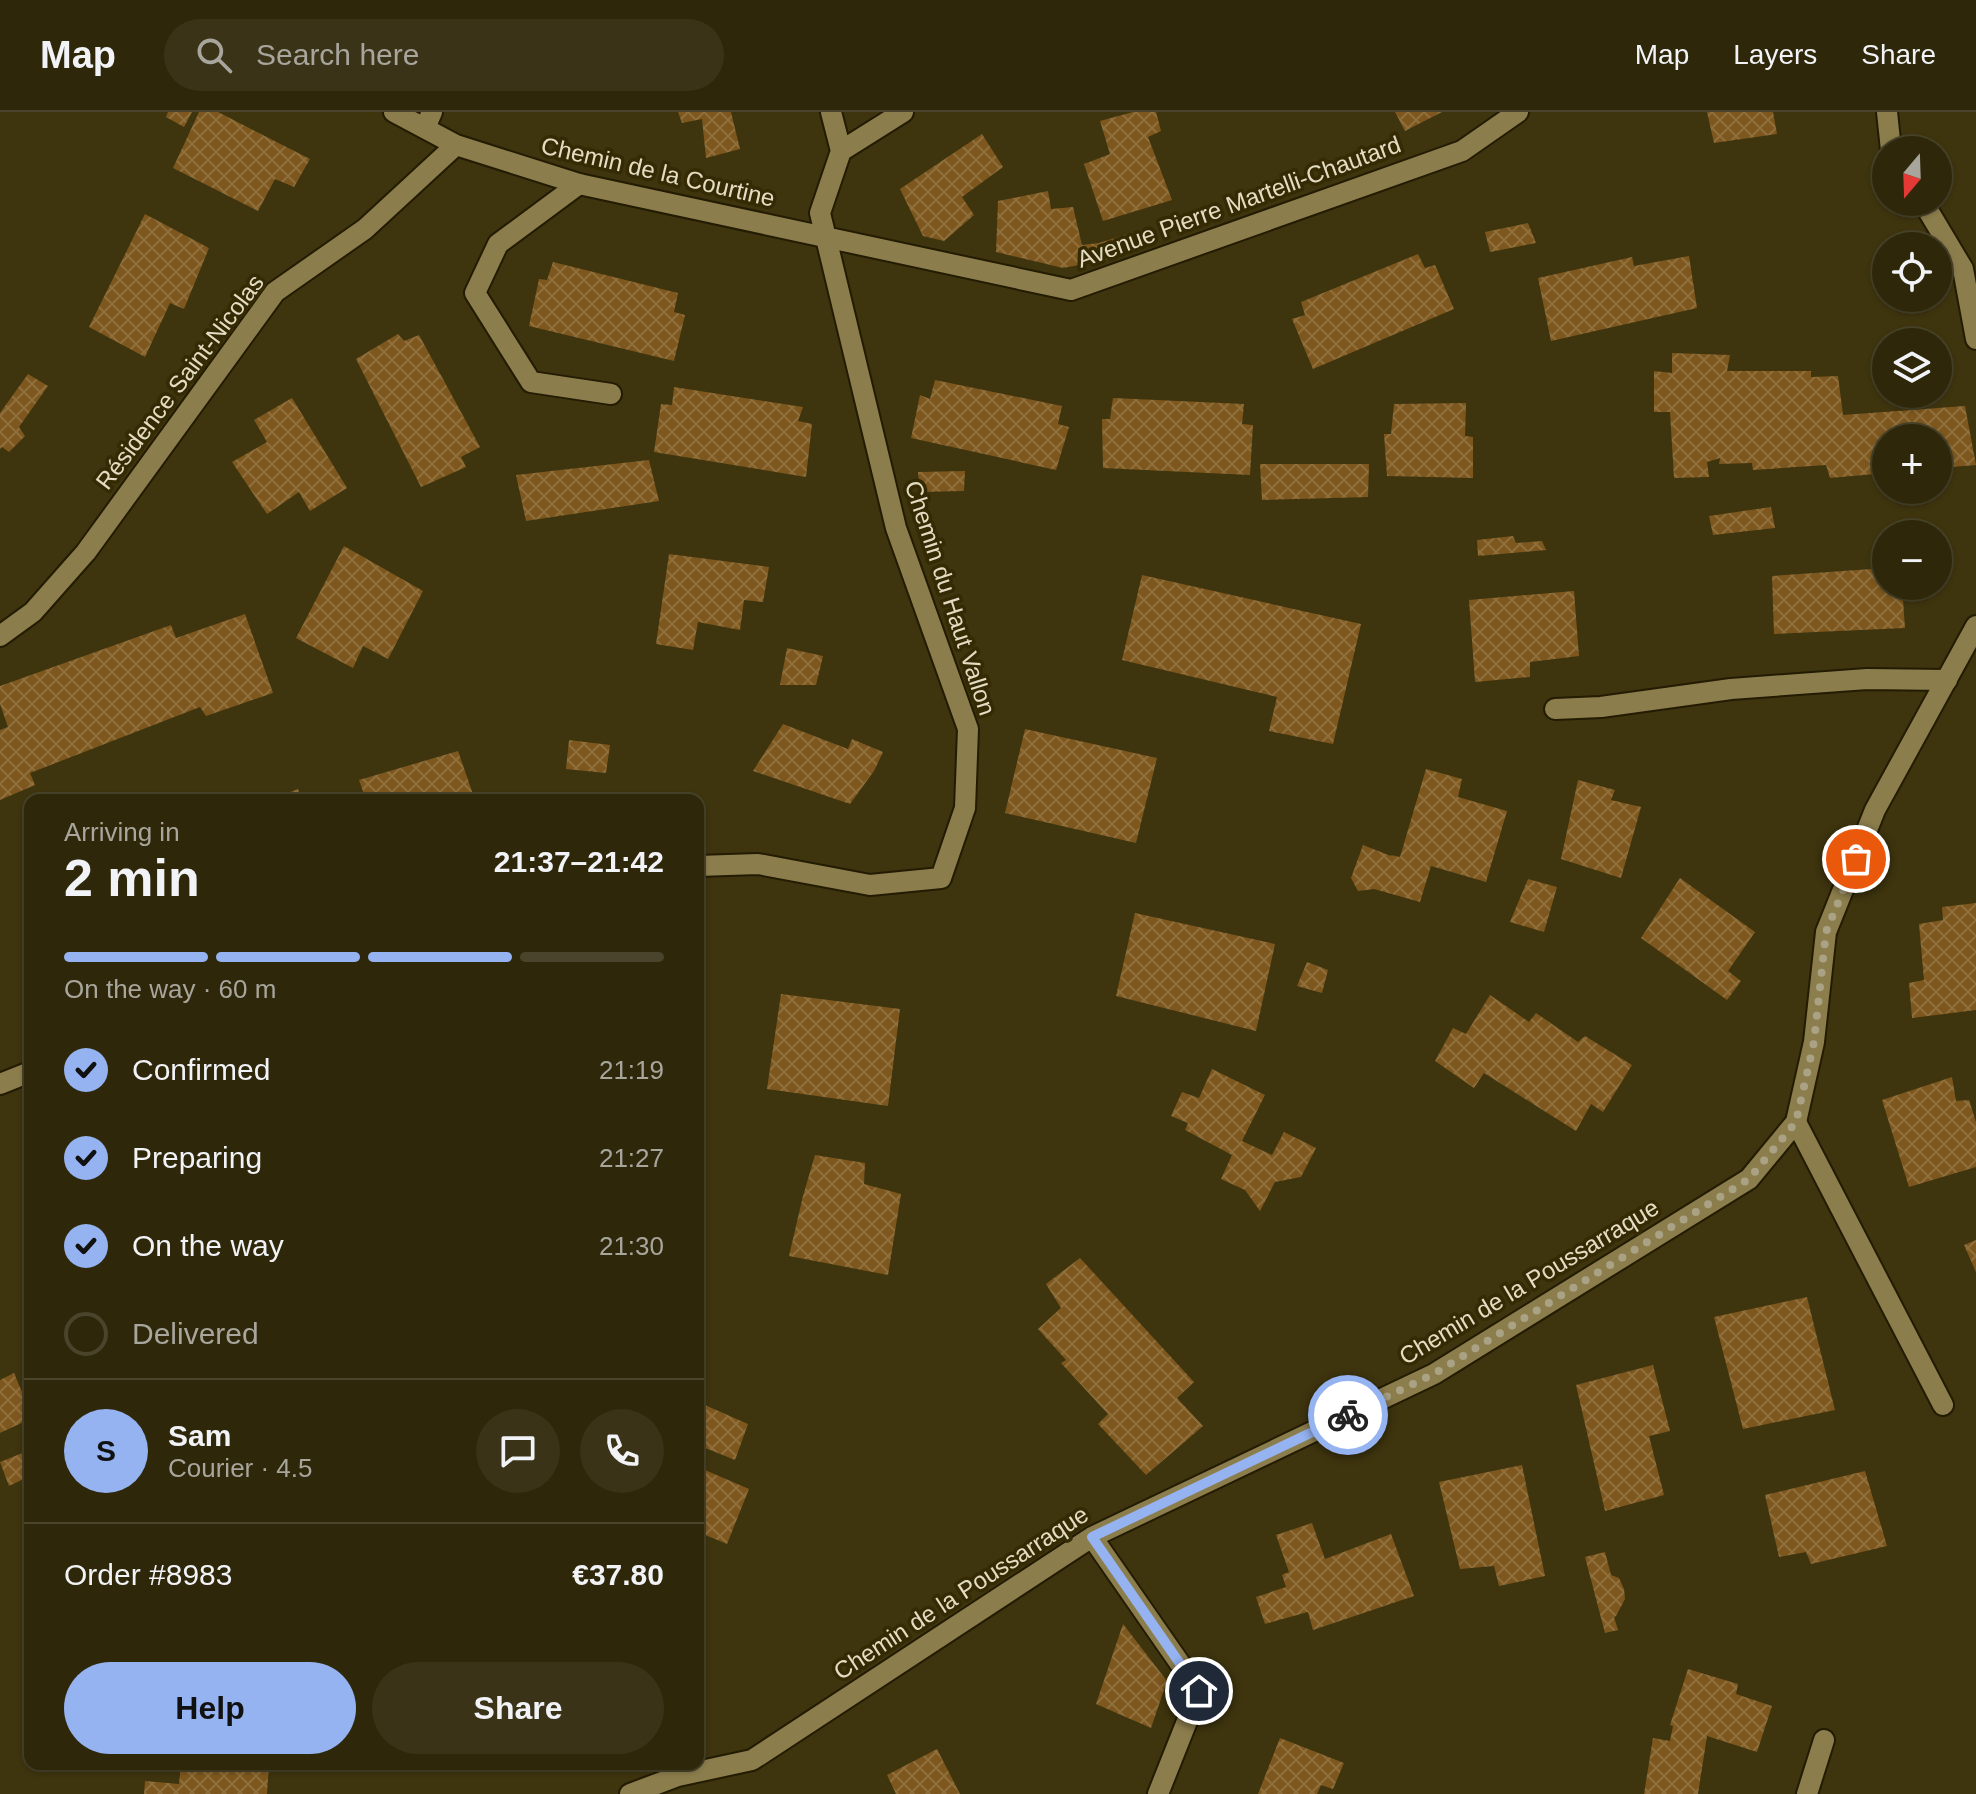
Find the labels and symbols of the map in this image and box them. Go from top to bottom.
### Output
street label: Avenue Pierre Martelli-Chautard [1073,130,1404,273]
street label: Chemin de la Courtine [539,132,777,212]
north arrow [1872,136,1952,216]
street label: Résidence Saint-Nicolas [90,269,269,494]
street label: Chemin du Haut Vallon [900,477,1001,719]
pin [1822,825,1890,893]
street label: Chemin de la Poussarraque [1394,1193,1663,1370]
courier [1308,1375,1388,1455]
street label: Chemin de la Poussarraque [829,1500,1093,1685]
pin [1165,1657,1233,1725]

